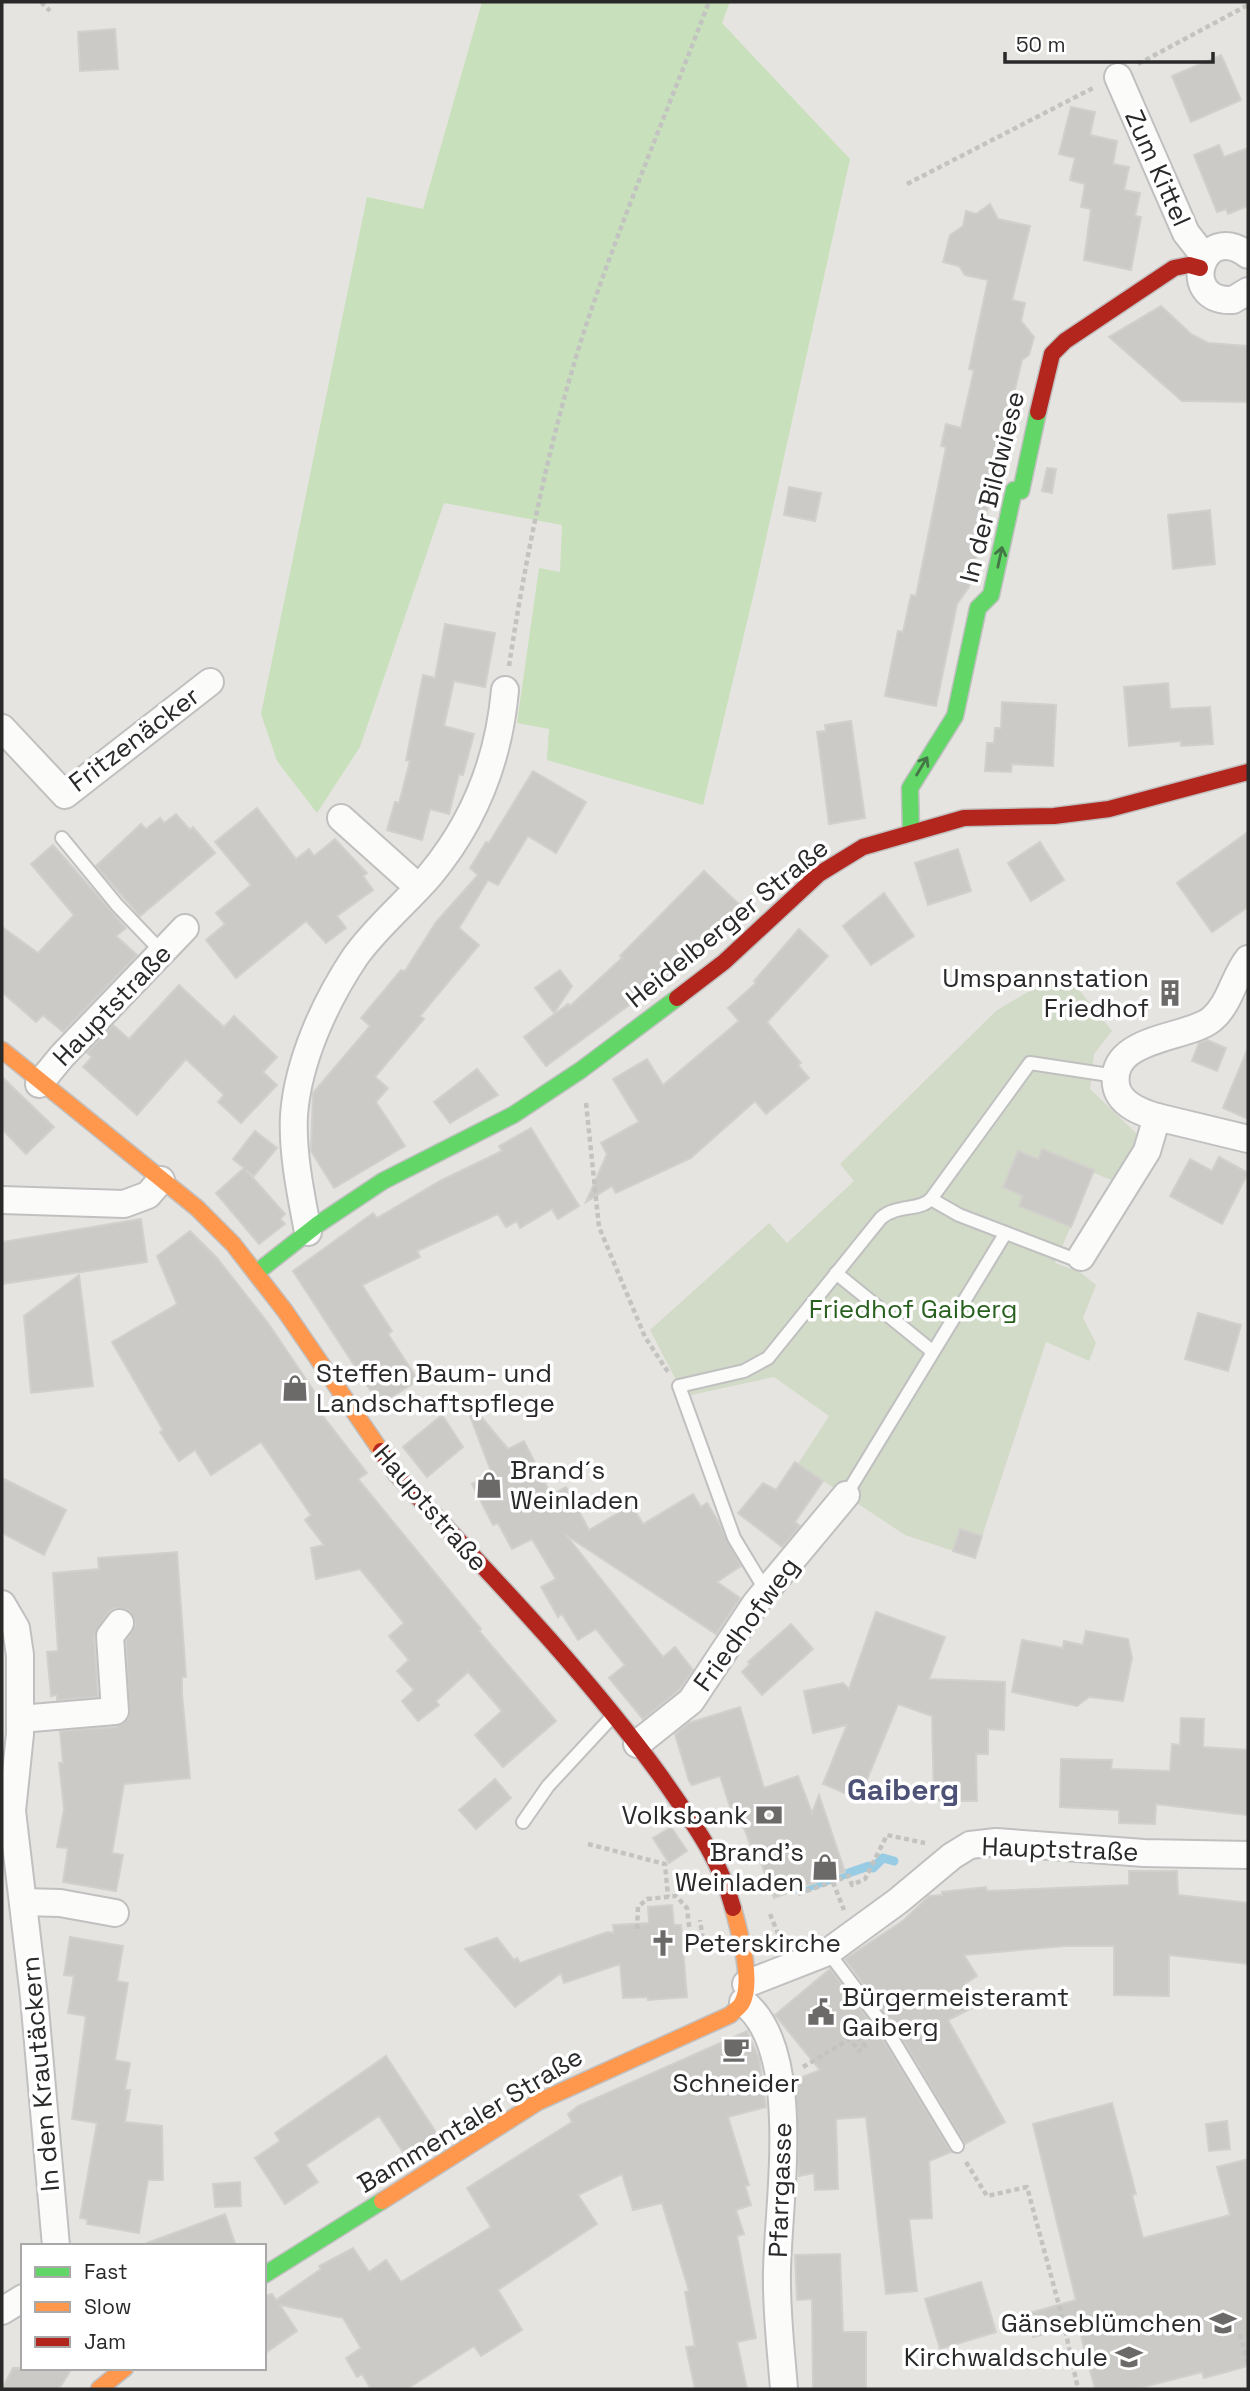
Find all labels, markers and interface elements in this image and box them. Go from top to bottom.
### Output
scale bar [1005,21,1213,65]
text: 50 m [1016,31,1066,58]
street label: Zum Kittel [1117,104,1199,232]
street label: In der Bildwiese [952,388,1032,586]
one-way arrow [993,546,1007,569]
street label: Fritzenäcker [62,679,206,799]
one-way arrow [915,757,930,776]
street label: Heidelberger Straße [619,831,835,1015]
street label: Hauptstraße [45,937,179,1073]
place label: Umspannstation Friedhof [942,961,1149,1025]
building icon: Umspannstation Friedhof [1155,978,1185,1008]
park label: Friedhof Gaiberg [809,1292,1017,1326]
place label: Steffen Baum- und Landschaftspflege [316,1356,555,1420]
shop icon: Steffen Baum- und Landschaftspflege [280,1373,310,1403]
street label: Hauptstraße [367,1438,495,1578]
place label: Brand´s Weinladen [510,1453,639,1517]
shop icon: Brand´s Weinladen [474,1470,504,1500]
street label: Friedhofweg [686,1550,806,1698]
district label: Gaiberg [847,1770,959,1809]
place label: Volksbank [621,1798,748,1832]
bank icon: Volksbank [754,1800,784,1830]
street label: Hauptstraße [981,1829,1139,1869]
place label: Brand's Weinladen [675,1835,804,1899]
shop icon: Brand's Weinladen [810,1852,840,1882]
place label: Peterskirche [684,1926,841,1960]
church icon: Peterskirche [648,1928,678,1958]
street label: In den Krautäckern [13,1955,67,2193]
place label: Bürgermeisteramt Gaiberg [842,1980,1069,2044]
public building icon: Bürgermeisteramt Gaiberg [806,1997,836,2027]
cafe icon: Schneider [721,2034,751,2064]
street label: Bammentaler Straße [351,2039,589,2201]
place label: Schneider [672,2066,800,2100]
street label: Pfarrgasse [761,2122,799,2258]
legend [21,2244,266,2370]
text: Fast [84,2258,128,2285]
text: Slow [84,2293,132,2320]
place label: Gänseblümchen [1001,2306,1202,2340]
school or university icon: Gänseblümchen [1208,2308,1238,2338]
text: Jam [84,2328,126,2355]
place label: Kirchwaldschule [904,2340,1108,2374]
school or university icon: Kirchwaldschule [1114,2342,1144,2372]

